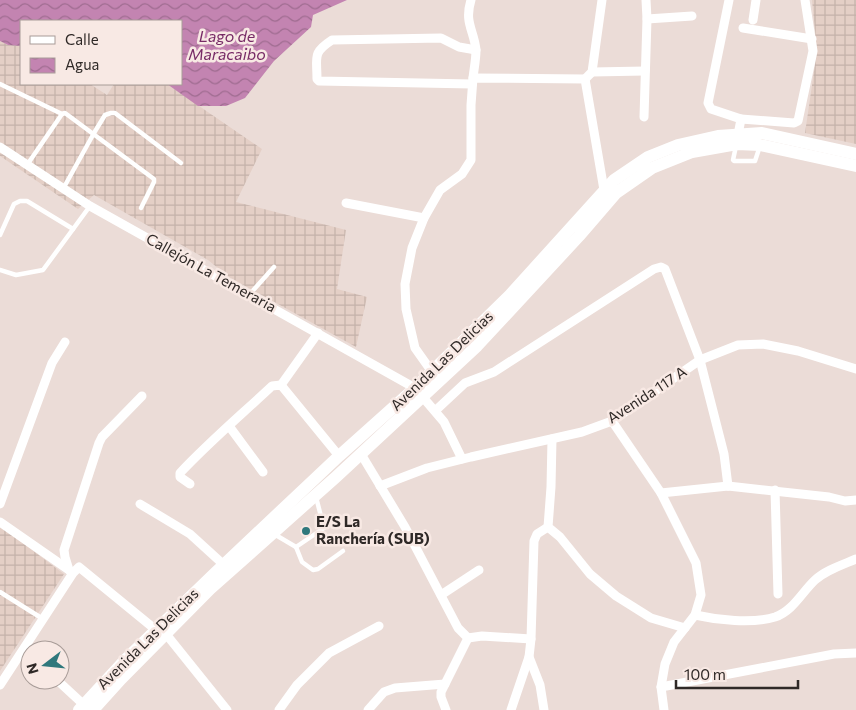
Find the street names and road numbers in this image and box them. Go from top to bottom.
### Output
street label: Callejón La Temeraria [143,229,280,315]
street label: Avenida Las Delicias [386,307,496,414]
street label: Avenida 117 A [603,362,689,426]
street label: Avenida Las Delicias [93,584,202,693]

